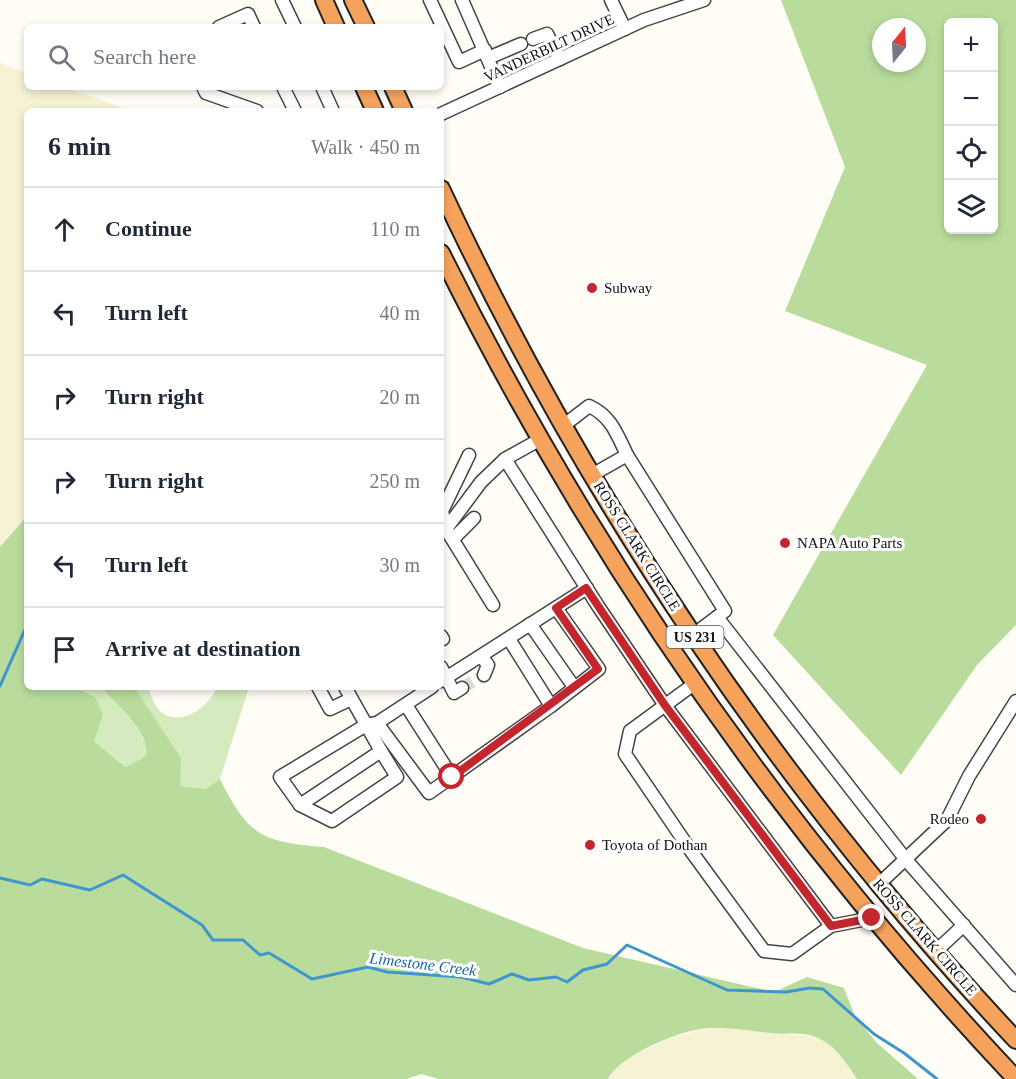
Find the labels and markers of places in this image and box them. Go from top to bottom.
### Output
place label: Subway [604,280,653,296]
marker: Subway [585,281,599,295]
place label: NAPA Auto Parts [797,535,902,551]
marker: NAPA Auto Parts [778,536,792,550]
place label: Rodeo [930,811,969,827]
marker: Rodeo [974,812,988,826]
place label: Toyota of Dothan [602,837,708,853]
marker: Toyota of Dothan [583,838,597,852]

